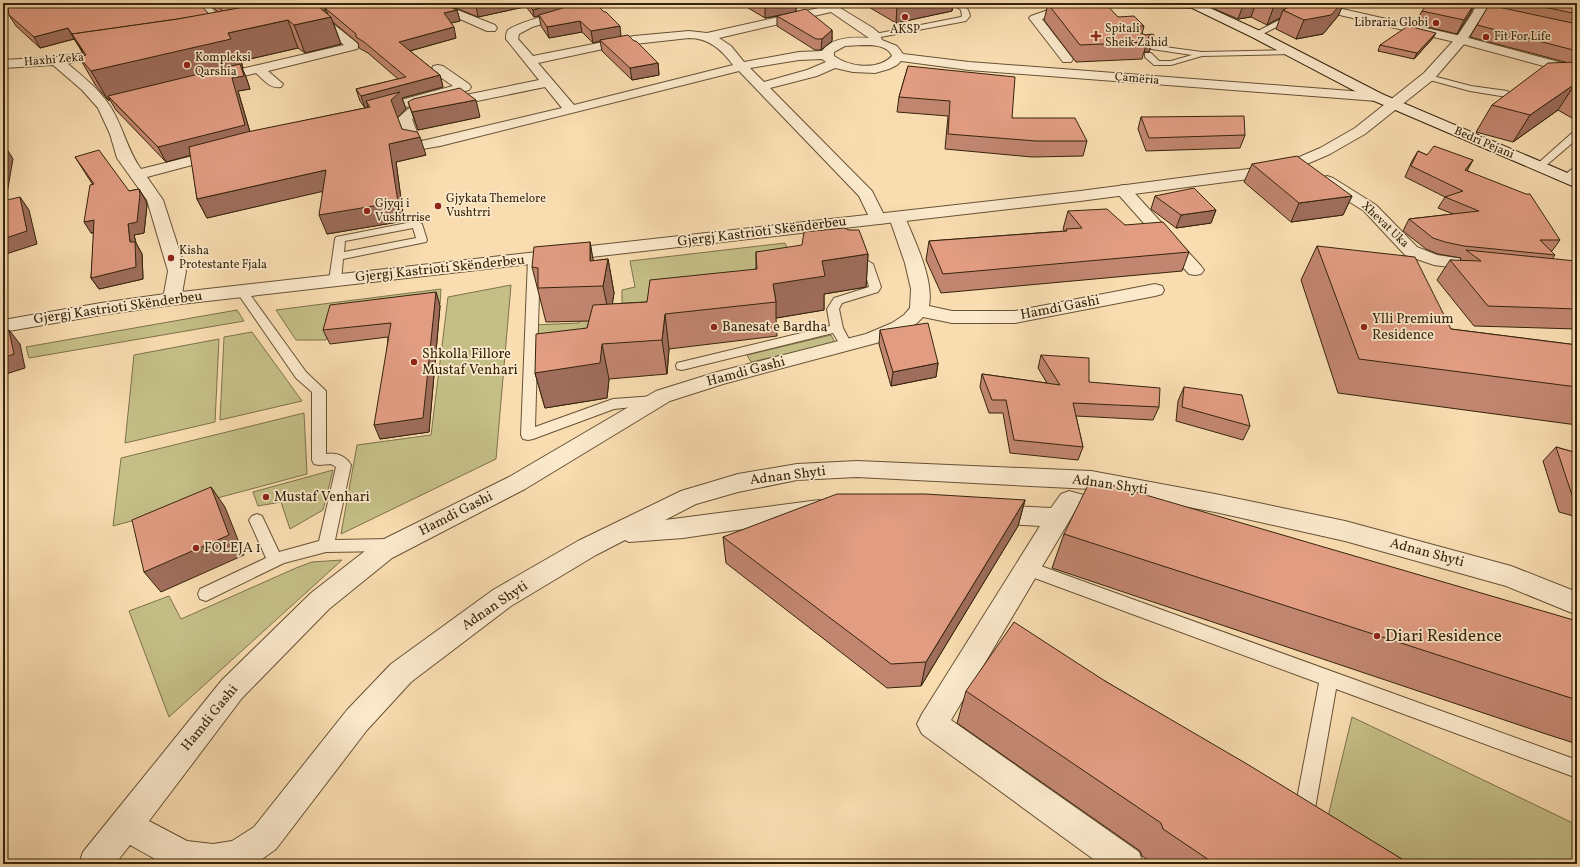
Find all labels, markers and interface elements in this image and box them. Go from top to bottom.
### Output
marker: AKSP [900,12,910,22]
place label: Libraria Globi [1354,15,1428,31]
marker: Libraria Globi [1431,18,1441,28]
place label: Spitali Sheik Zahid [1105,21,1168,51]
place label: AKSP [890,22,920,38]
place label: Fit For Life [1494,29,1551,45]
marker: Spitali Sheik Zahid [1090,30,1102,42]
marker: Fit For Life [1481,32,1491,42]
street label: Haxhi Zeka [23,49,85,71]
place label: Kompleksi Qarshia [195,50,251,80]
marker: Kompleksi Qarshia [182,60,192,70]
street label: Çamëria [1114,69,1160,89]
street label: Bedri Pejani [1452,123,1517,163]
place label: Gjykata Themelore Vushtrri [446,191,546,221]
place label: Gjyqi i Vushtrrise [375,196,431,226]
street label: Xhevat Uka [1358,198,1412,252]
marker: Gjykata Themelore Vushtrri [433,201,443,211]
marker: Gjyqi i Vushtrrise [362,206,372,216]
street label: Gjergj Kastrioti Skënderbeu [676,212,848,252]
place label: Kisha Protestante Fjala [179,243,267,273]
street label: Gjergj Kastrioti Skënderbeu [354,251,526,287]
marker: Kisha Protestante Fjala [166,253,176,263]
street label: Gjergj Kastrioti Skënderbeu [32,287,204,329]
street label: Hamdi Gashi [1019,291,1101,325]
place label: Ylli Premium Residence [1372,310,1454,345]
place label: Banesat e Bardha [722,318,827,337]
marker: Banesat e Bardha [709,322,719,332]
marker: Ylli Premium Residence [1359,322,1369,332]
place label: Shkolla Fillore Mustaf Venhari [422,345,518,380]
street label: Hamdi Gashi [705,352,787,392]
marker: Shkolla Fillore Mustaf Venhari [409,357,419,367]
street label: Adnan Shyti [749,462,827,490]
street label: Adnan Shyti [1071,470,1149,500]
street label: Hamdi Gashi [416,487,496,541]
place label: Mustaf Venhari [274,488,370,507]
marker: Mustaf Venhari [261,492,271,502]
street label: Adnan Shyti [1388,534,1466,572]
place label: FOLEJA 1 [204,539,261,558]
marker: FOLEJA 1 [191,543,201,553]
street label: Adnan Shyti [458,577,532,635]
place label: Diari Residence [1385,625,1502,648]
marker: Diari Residence [1372,631,1382,641]
street label: Hamdi Gashi [177,681,243,755]

